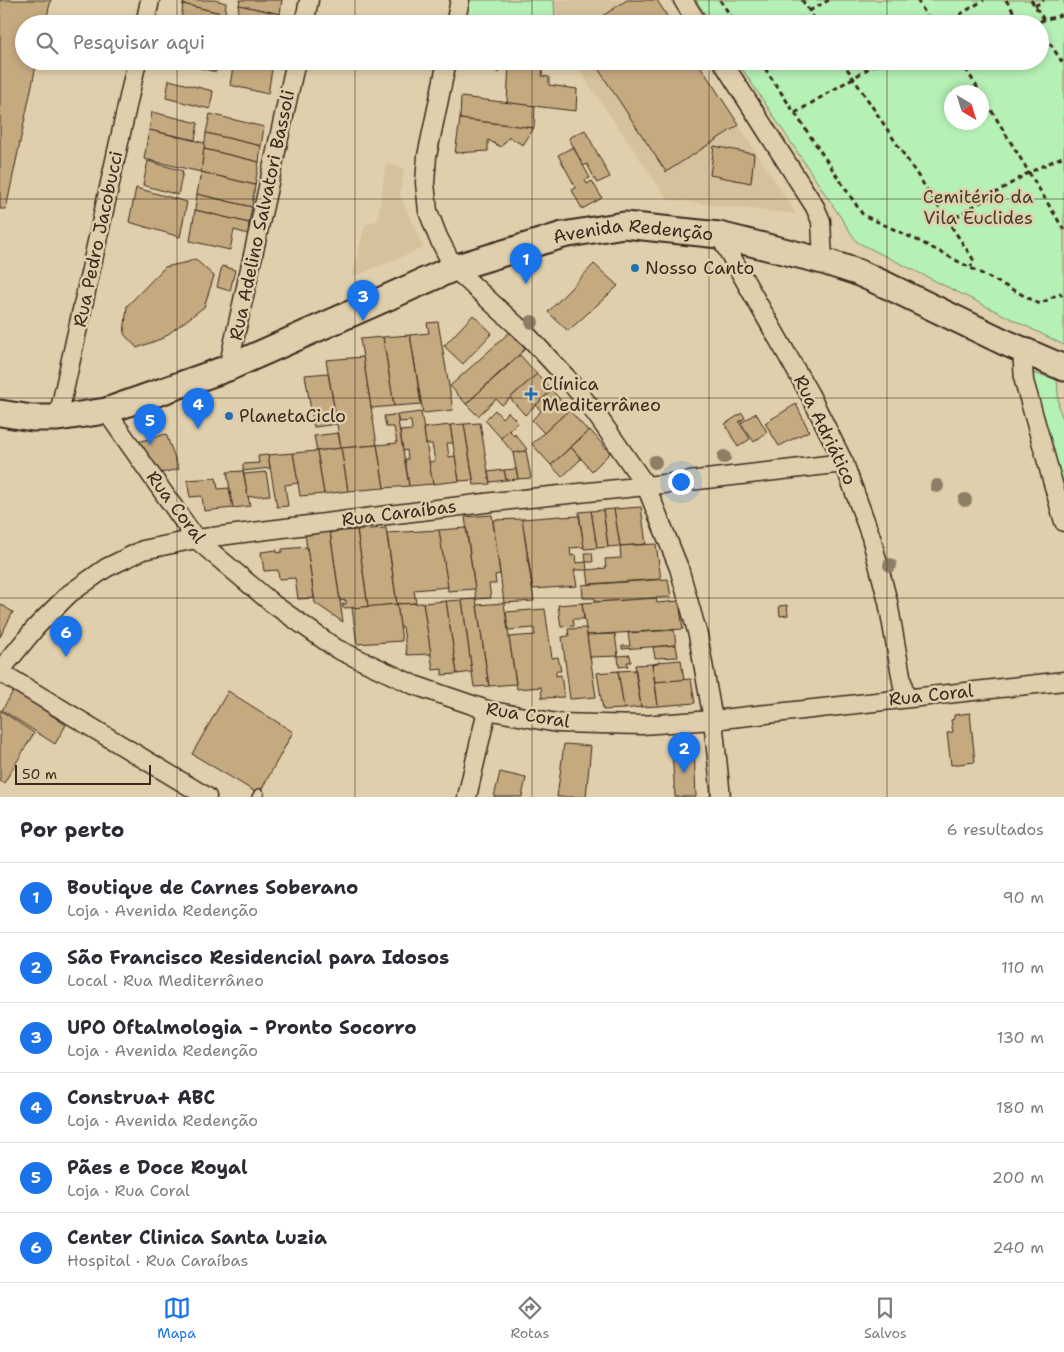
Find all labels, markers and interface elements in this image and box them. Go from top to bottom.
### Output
search box [15,15,1049,70]
icon: search [33,29,61,57]
text: Pesquisar aqui [73,30,205,55]
north arrow [944,85,989,130]
street label: Rua Adelino Salvatori Bassoli [224,88,300,342]
street label: Rua Pedro Jacobucci [68,149,128,329]
park label: Cemitério da Vila Euclides [923,185,1033,230]
street label: Avenida Redenção [550,213,714,249]
pin: 1 [510,243,542,284]
place label: Nosso Canto [645,256,754,280]
marker: Nosso Canto [629,262,641,274]
pin: 3 [347,280,379,321]
street label: Rua Adriático [788,371,862,489]
place label: Clínica Mediterrâneo [542,372,661,417]
marker: Clínica Mediterrâneo [524,387,538,401]
pin: 4 [182,388,214,429]
pin: 5 [134,404,166,445]
place label: PlanetaCiclo [239,404,346,428]
marker: PlanetaCiclo [223,410,235,422]
street label: Rua Coral [141,466,211,549]
your location [668,469,694,495]
street label: Rua Caraíbas [340,494,458,532]
pin: 6 [50,616,82,657]
street label: Rua Coral [888,679,975,711]
street label: Rua Coral [484,697,572,734]
pin: 2 [668,732,700,773]
scale bar [15,762,151,785]
text: 50 m [22,765,57,783]
text: Por perto [20,816,124,844]
text: 6 resultados [946,819,1044,840]
text: Boutique de Carnes Soberano [67,875,358,900]
text: 1 [32,887,40,908]
text: 90 m [1003,887,1044,908]
text: Loja · Avenida Redenção [67,900,258,921]
text: São Francisco Residencial para Idosos [67,945,449,970]
text: 2 [30,957,42,978]
text: 110 m [1001,957,1044,978]
text: Local · Rua Mediterrâneo [67,970,264,991]
text: UPO Oftalmologia - Pronto Socorro [67,1015,417,1040]
text: 3 [30,1027,42,1048]
text: 130 m [997,1027,1044,1048]
text: Loja · Avenida Redenção [67,1040,258,1061]
text: Construa+ ABC [67,1085,215,1110]
text: 4 [30,1097,42,1118]
text: 180 m [996,1097,1044,1118]
text: Loja · Avenida Redenção [67,1110,258,1131]
text: Pães e Doce Royal [67,1155,248,1180]
text: 5 [31,1167,41,1188]
text: 200 m [992,1167,1044,1188]
text: Loja · Rua Coral [67,1180,190,1201]
text: Center Clinica Santa Luzia [67,1225,327,1250]
text: 6 [30,1237,42,1258]
text: 240 m [992,1237,1044,1258]
text: Hospital · Rua Caraíbas [67,1250,248,1271]
tab: Mapa [157,1294,196,1342]
tab: Rotas [510,1294,549,1342]
tab: Salvos [864,1294,907,1342]

